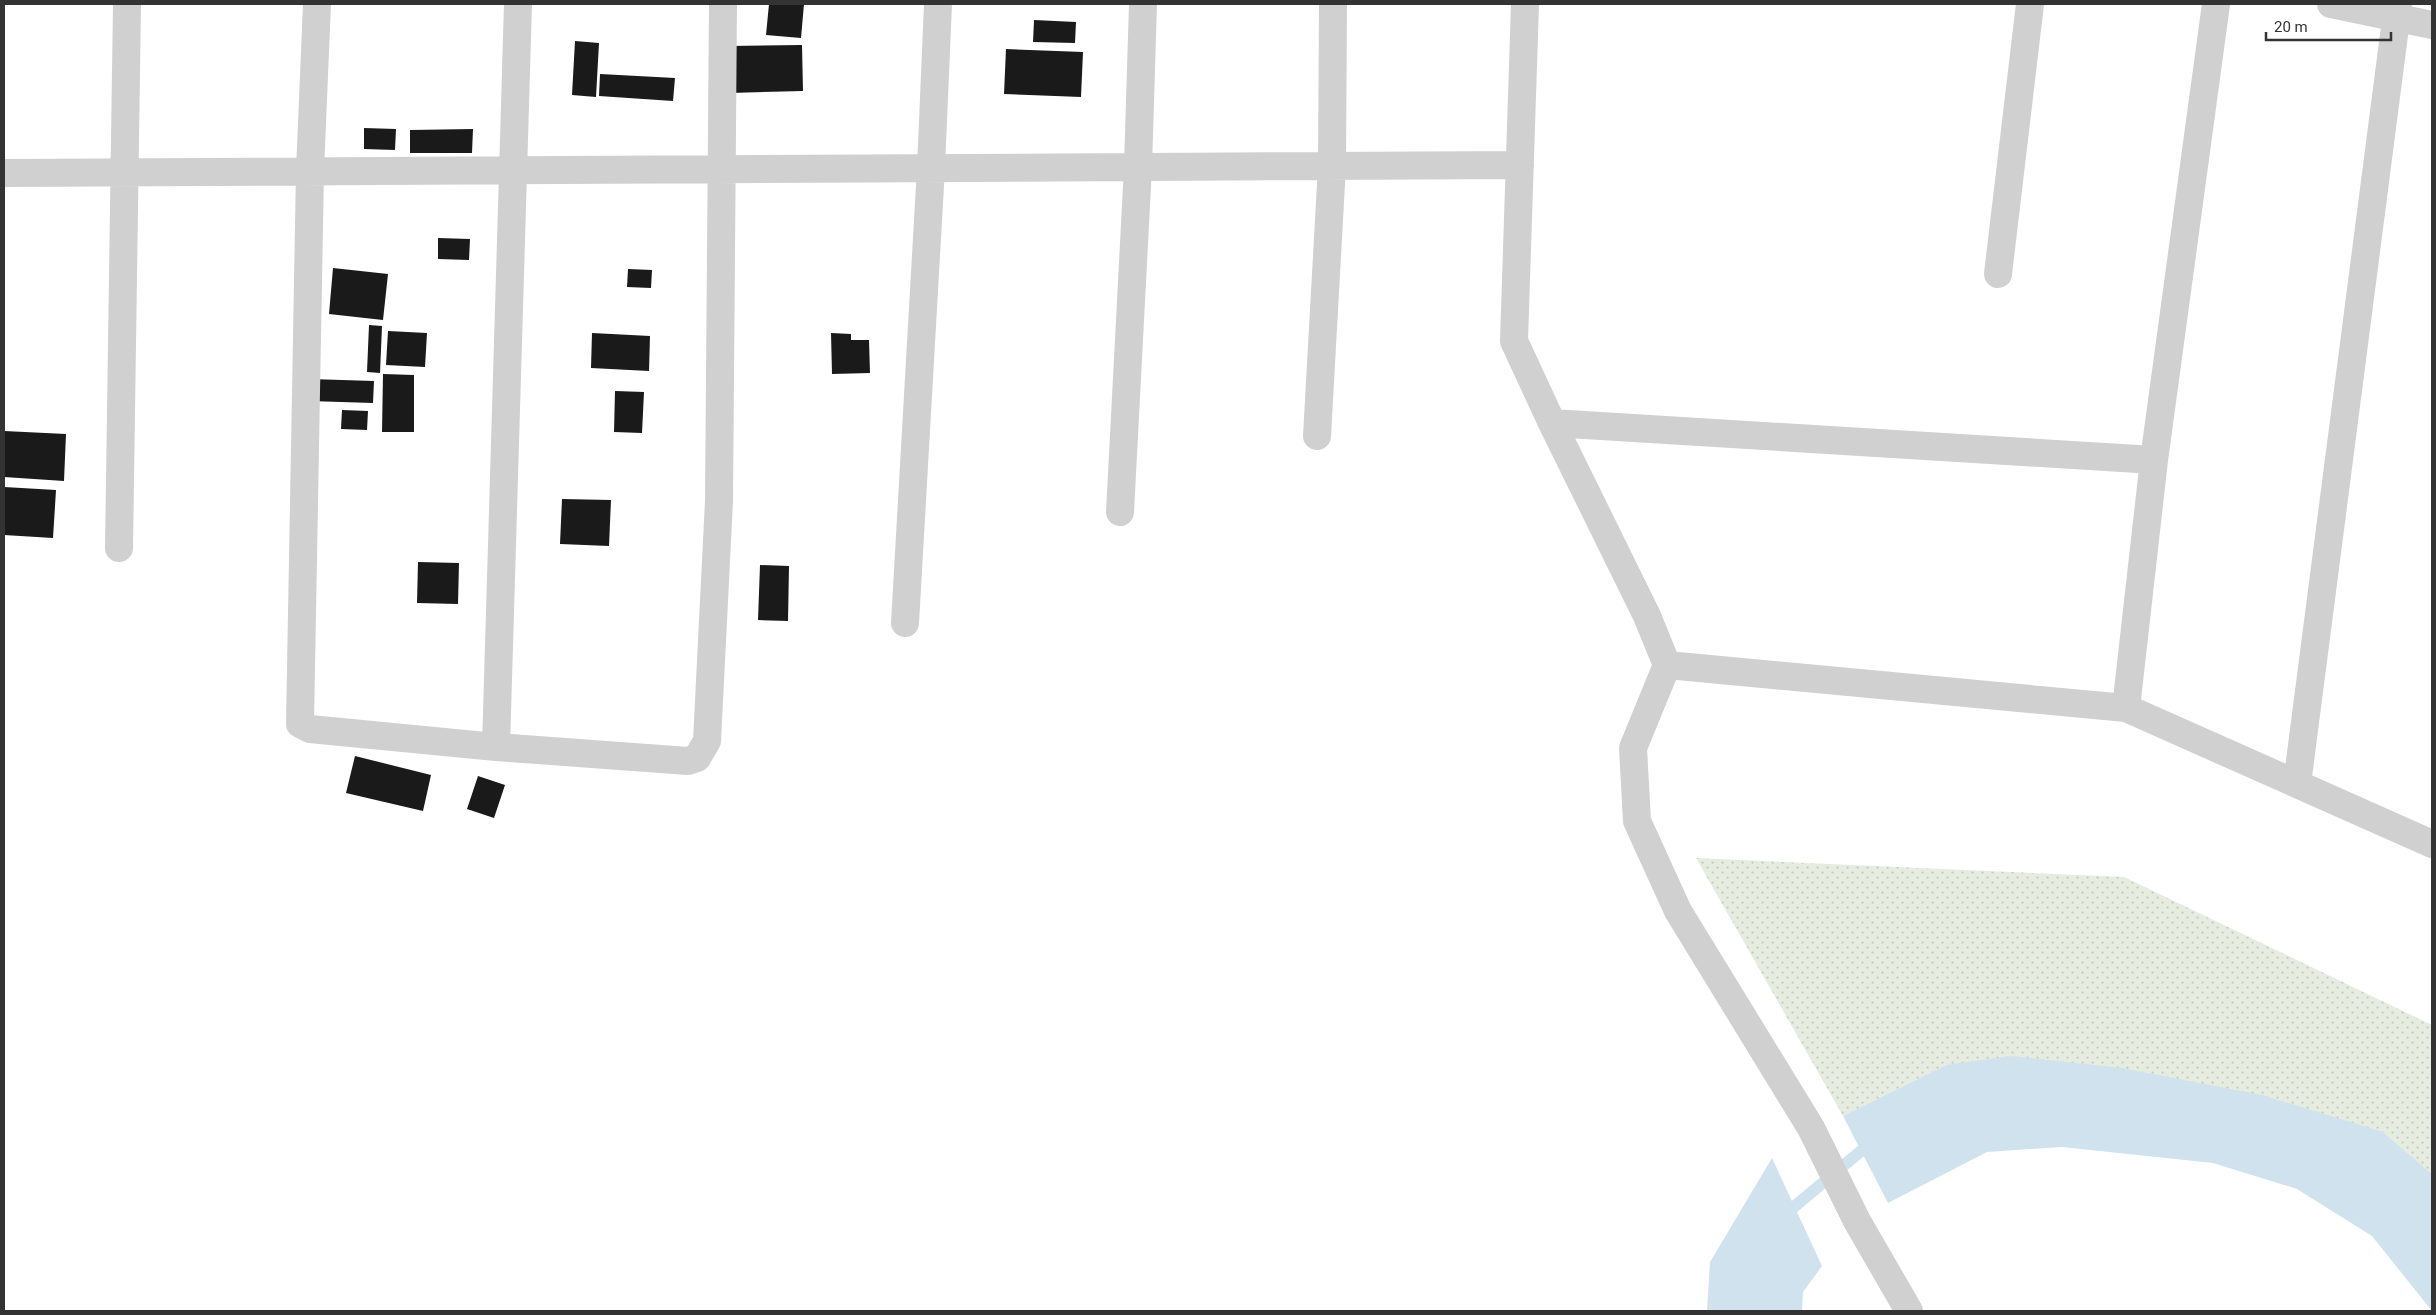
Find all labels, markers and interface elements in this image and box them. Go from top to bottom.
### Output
scale bar [2266,10,2391,42]
text: 20 m [2274,18,2308,36]

